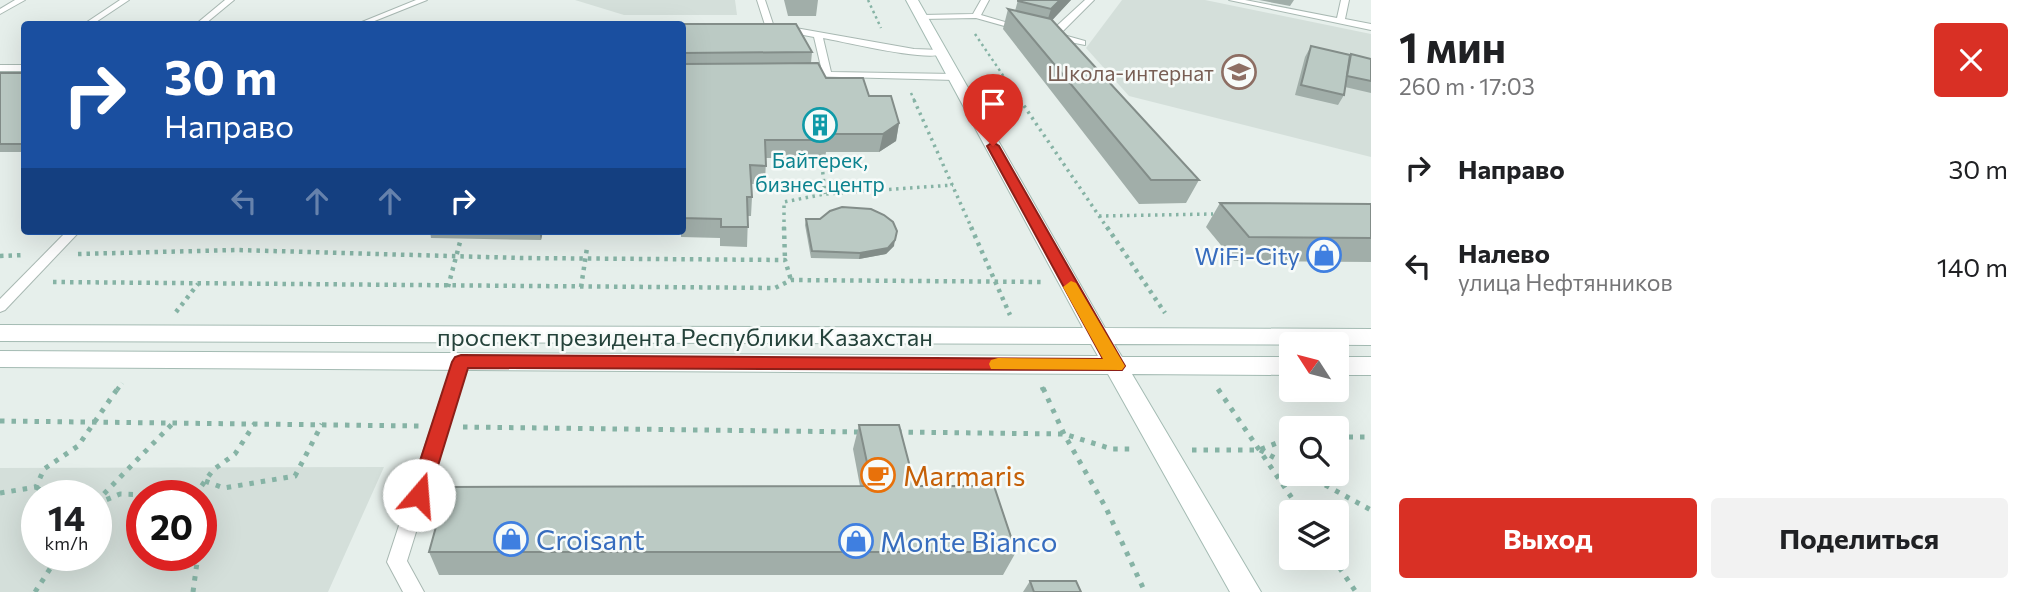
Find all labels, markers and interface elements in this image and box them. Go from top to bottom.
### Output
text: 1 мин [1399,20,1506,72]
button: close [1934,23,2008,97]
text: 30 m [164,45,277,105]
icon: right [49,49,140,140]
school or university icon: Школа-интернат [1220,53,1258,91]
place label: Школа-интернат [1047,60,1214,85]
text: 260 m · 17:03 [1399,72,1535,100]
pin [963,74,1023,146]
icon: arrive [974,85,1012,123]
text: Направо [164,105,294,145]
building icon: Байтерек, бизнес центр [801,106,839,144]
place label: Байтерек, бизнес центр [755,147,885,196]
icon: right [1399,149,1437,187]
text: Направо [1458,153,1565,184]
text: 30 m [1949,153,2008,184]
icon: left [225,182,263,220]
icon: ahead [298,182,336,220]
icon: ahead [371,182,409,220]
icon: right [444,182,482,220]
shop icon: WiFi-City [1305,236,1343,274]
text: Налево [1458,237,1550,268]
place label: WiFi-City [1194,241,1300,270]
icon: left [1399,247,1437,285]
text: 140 m [1937,251,2008,282]
text: улица Нефтянников [1458,268,1673,296]
street label: проспект президента Республики Казахстан [437,322,933,351]
north arrow [1279,332,1349,402]
map controls [1279,332,1349,570]
button: search [1279,416,1349,486]
cafe icon: Marmaris [859,456,897,494]
position arrow [382,458,456,532]
place label: Marmaris [903,458,1026,492]
speed limit sign: 20 [126,480,217,571]
text: 14 [48,495,85,538]
button: Выход [1399,498,1697,578]
button: Поделиться [1711,498,2008,578]
button: layers [1279,500,1349,570]
shop icon: Croisant [492,520,530,558]
place label: Croisant [536,522,645,556]
shop icon: Monte Bianco [837,522,875,560]
place label: Monte Bianco [880,524,1057,558]
text: km/h [45,532,88,554]

